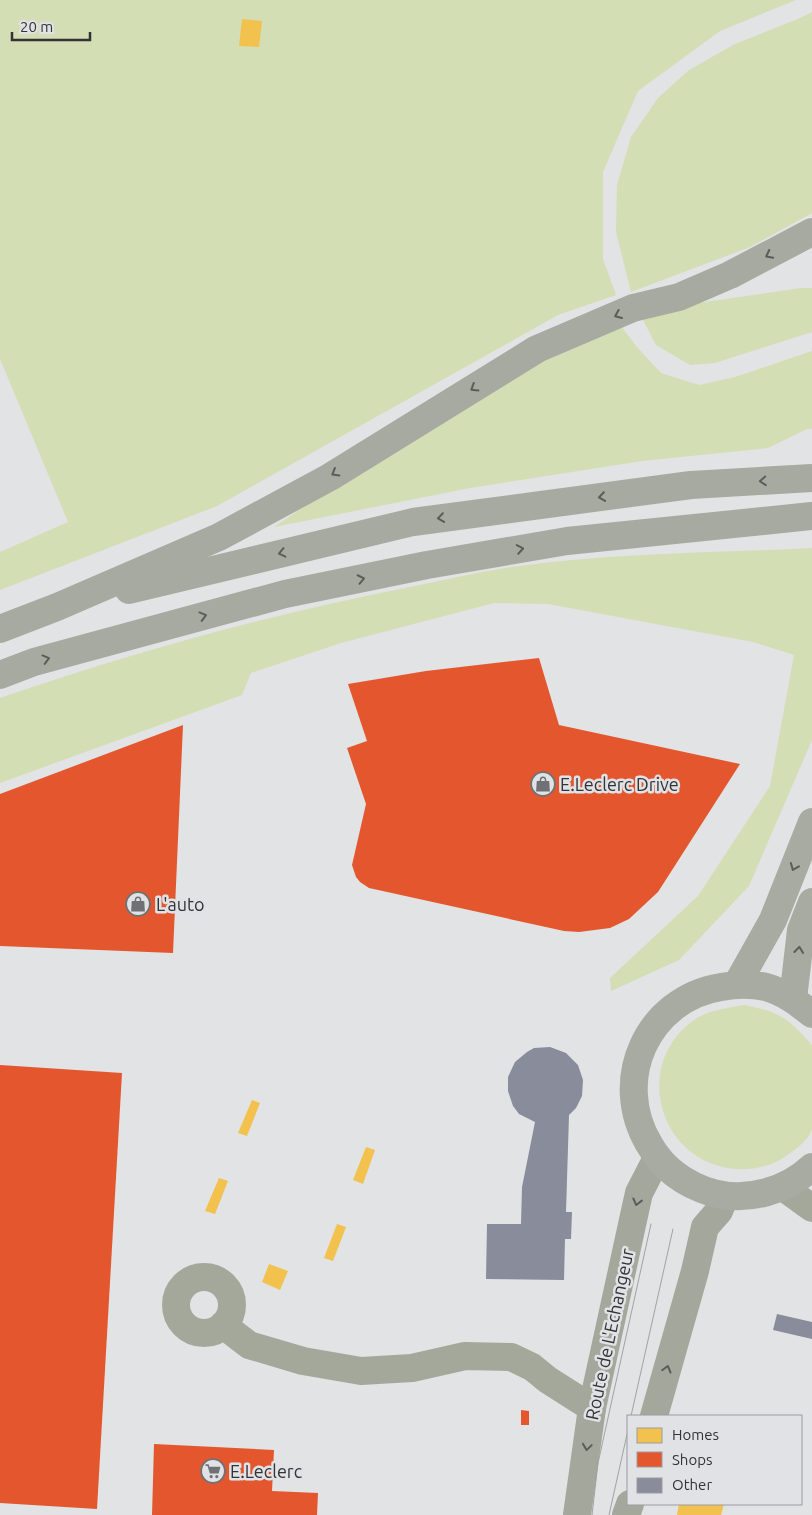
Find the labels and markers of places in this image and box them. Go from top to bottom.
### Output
shop icon: E.Leclerc Drive [530,771,556,797]
place label: E.Leclerc Drive [560,774,679,794]
shop icon: L'auto [125,891,151,917]
place label: L'auto [156,894,205,914]
supermarket icon: E.Leclerc [200,1458,226,1484]
place label: E.Leclerc [230,1461,302,1481]

